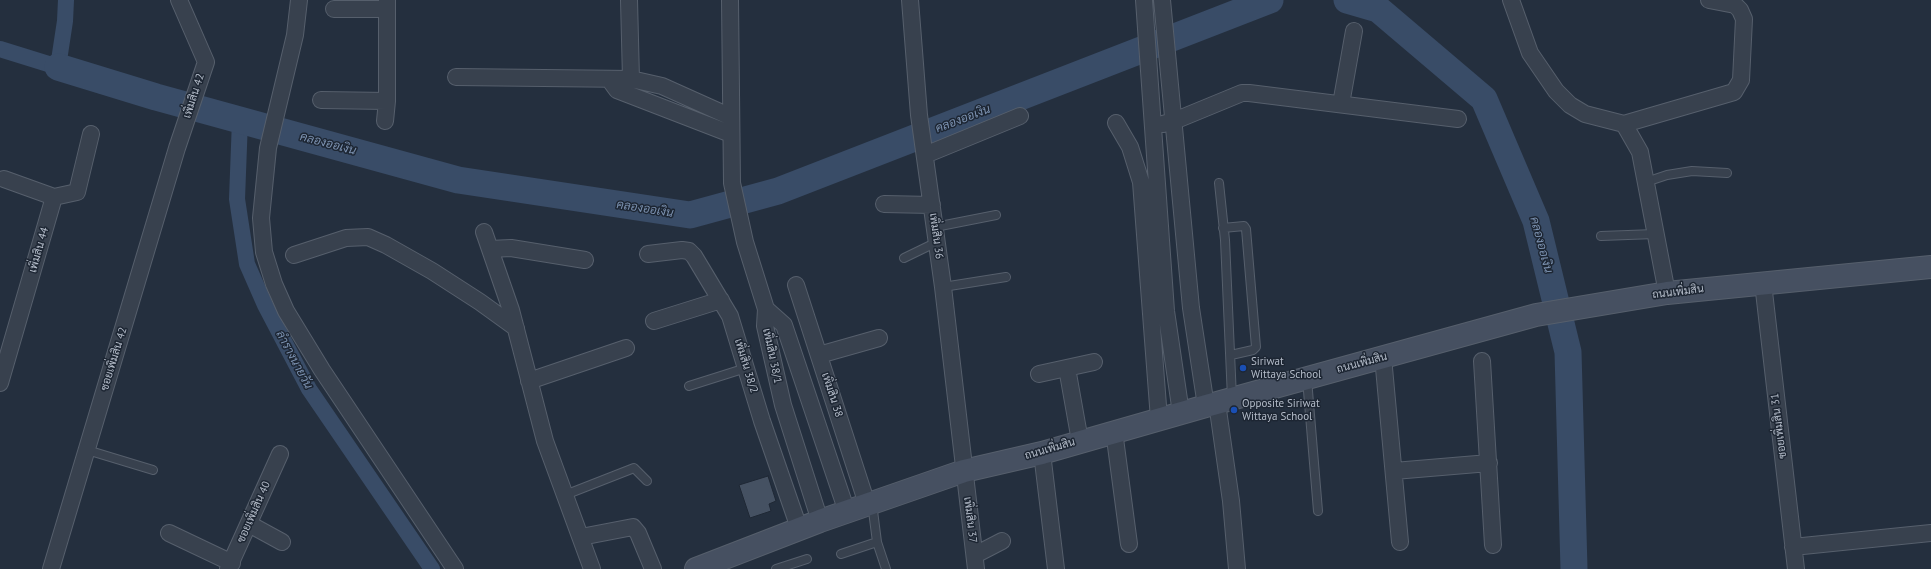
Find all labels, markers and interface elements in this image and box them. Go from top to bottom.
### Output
street label: เพิ่มสิน 42 [181,72,207,120]
water label: คลองออเงิน [934,102,992,136]
water label: คลองออเงิน [298,130,358,158]
water label: คลองออเงิน [615,197,675,221]
street label: เพิ่มสิน 36 [926,212,946,260]
water label: คลองออเงิน [1527,215,1555,275]
street label: เพิ่มสิน 44 [26,226,52,274]
street label: ถนนเพิ่มสิน [1651,282,1705,302]
street label: ซอยเพิ่มสิน 42 [98,326,130,392]
street label: เพิ่มสิน 38/1 [760,327,784,385]
water label: ลำรางนายวัน [273,328,315,392]
street label: เพิ่มสิน 38/2 [731,337,761,395]
street label: ถนนเพิ่มสิน [1335,350,1389,376]
place label: Siriwat Wittaya School [1251,355,1321,381]
marker: Siriwat Wittaya School [1238,363,1248,373]
street label: เพิ่มสิน 38 [819,371,845,419]
street label: ซอยเพิ่มสิน 31 [1768,392,1790,460]
place label: Opposite Siriwat Wittaya School [1242,397,1320,423]
marker: Opposite Siriwat Wittaya School [1229,405,1239,415]
street label: ถนนเพิ่มสิน [1023,436,1077,462]
street label: ซอยเพิ่มสิน 40 [235,479,273,545]
street label: เพิ่มสิน 37 [961,496,979,544]

